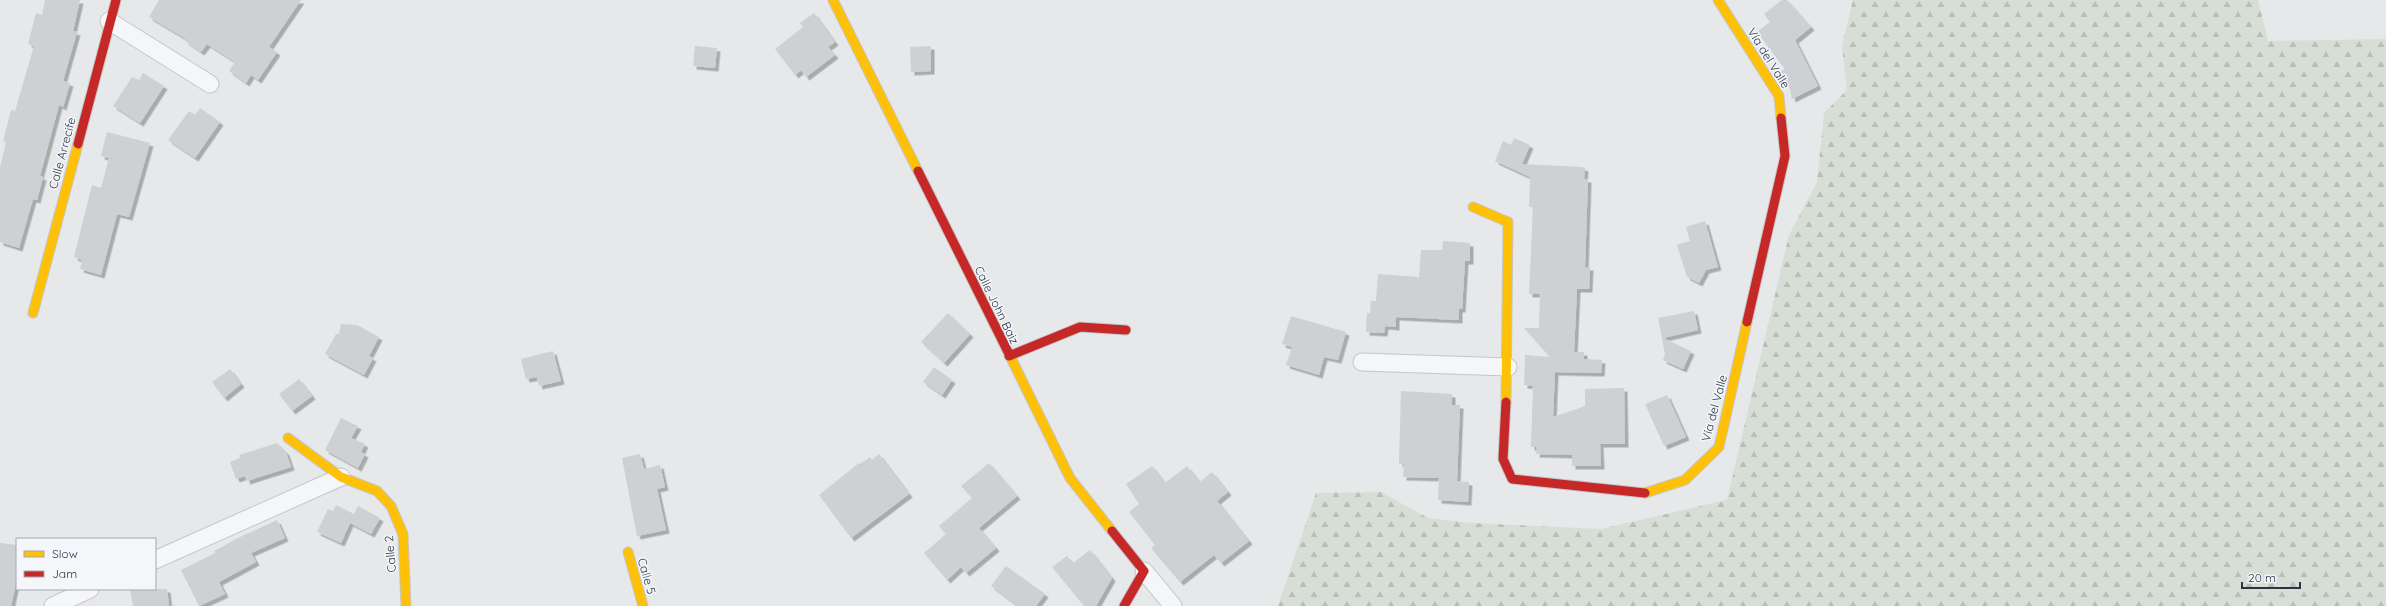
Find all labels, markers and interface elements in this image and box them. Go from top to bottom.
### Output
street label: Vía del Valle [1744,25,1794,91]
street label: Calle Arrecife [45,115,79,190]
street label: Calle John Baiz [972,263,1023,347]
street label: Vía del Valle [1698,373,1730,443]
street label: Calle 2 [381,534,399,573]
legend [16,538,156,590]
text: Slow [52,546,78,561]
street label: Calle 5 [635,556,659,596]
scale bar [2242,564,2300,590]
text: Jam [52,566,77,581]
text: 20 m [2248,570,2276,585]

